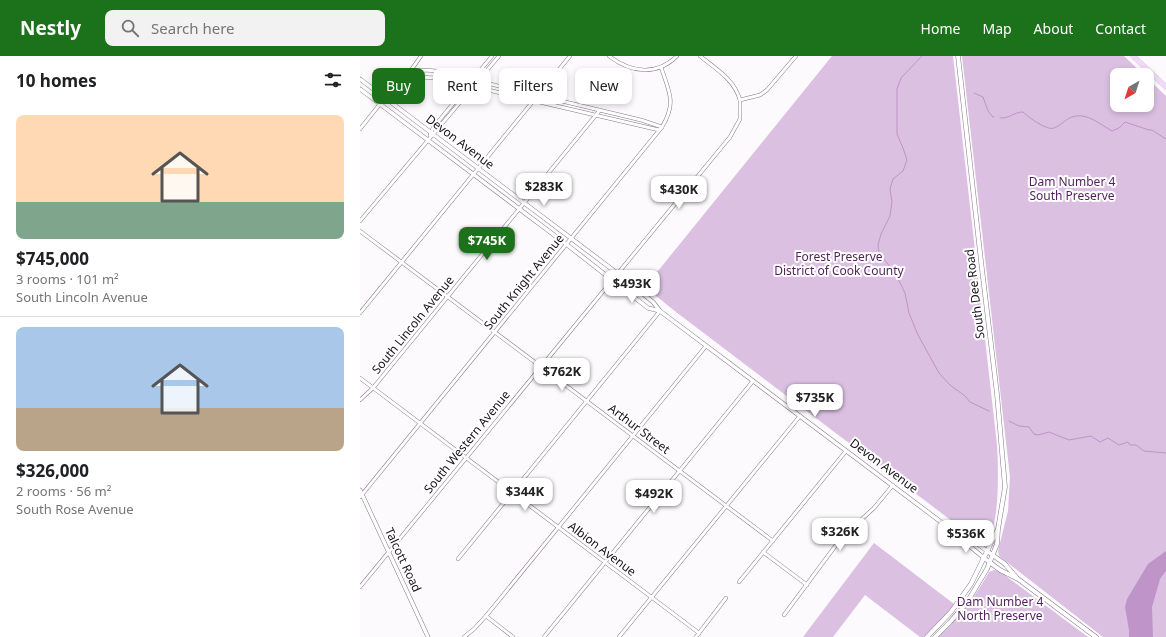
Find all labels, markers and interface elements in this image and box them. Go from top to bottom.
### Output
search box [105,10,385,46]
text: Nestly [20,15,81,41]
icon: search [119,17,141,39]
text: Search here [151,18,235,38]
text: Home [921,19,960,38]
text: Map [982,19,1012,38]
text: About [1034,19,1073,38]
text: Contact [1095,19,1146,38]
chip: Buy [372,68,425,104]
chip: Rent [433,68,491,104]
chip: Filters [499,68,567,104]
chip: New [575,68,632,104]
north arrow [1110,68,1154,112]
map controls [1110,68,1154,112]
text: 10 homes [16,69,97,92]
icon: filters [322,69,344,91]
street label: Devon Avenue [423,110,498,173]
icon: home [144,141,216,213]
pin: $283K [516,173,572,207]
park label: Dam Number 4 South Preserve [1029,173,1115,204]
pin: $430K [651,176,707,210]
text: $283K [525,177,563,195]
text: $430K [660,180,698,198]
pin: $745K [459,227,515,261]
street label: South Knight Avenue [480,230,568,333]
text: $745K [468,231,506,249]
text: $745,000 [16,247,89,270]
park label: Forest Preserve District of Cook County [774,248,905,279]
street label: South Dee Road [961,248,988,340]
text: 3 rooms · 101 m² [16,270,119,288]
pin: $493K [604,270,660,304]
street label: South Lincoln Avenue [368,272,458,377]
text: $493K [613,274,651,292]
text: South Lincoln Avenue [16,288,148,306]
icon: home [144,353,216,425]
pin: $762K [534,358,590,392]
text: $762K [543,362,581,380]
pin: $735K [787,384,843,418]
street label: South Western Avenue [420,386,514,497]
text: $735K [796,388,834,406]
street label: Arthur Street [605,400,674,458]
street label: Devon Avenue [847,434,922,497]
text: $326,000 [16,459,89,482]
pin: $344K [497,478,553,512]
pin: $492K [626,480,682,514]
text: 2 rooms · 56 m² [16,482,111,500]
text: $344K [506,482,544,500]
text: $492K [635,484,673,502]
text: South Rose Avenue [16,500,134,518]
street label: Albion Avenue [565,517,640,580]
pin: $326K [812,518,868,552]
pin: $536K [938,520,994,554]
text: $326K [821,522,859,540]
text: $536K [947,524,985,542]
street label: Talcott Road [381,525,426,595]
park label: Dam Number 4 North Preserve [957,593,1043,624]

